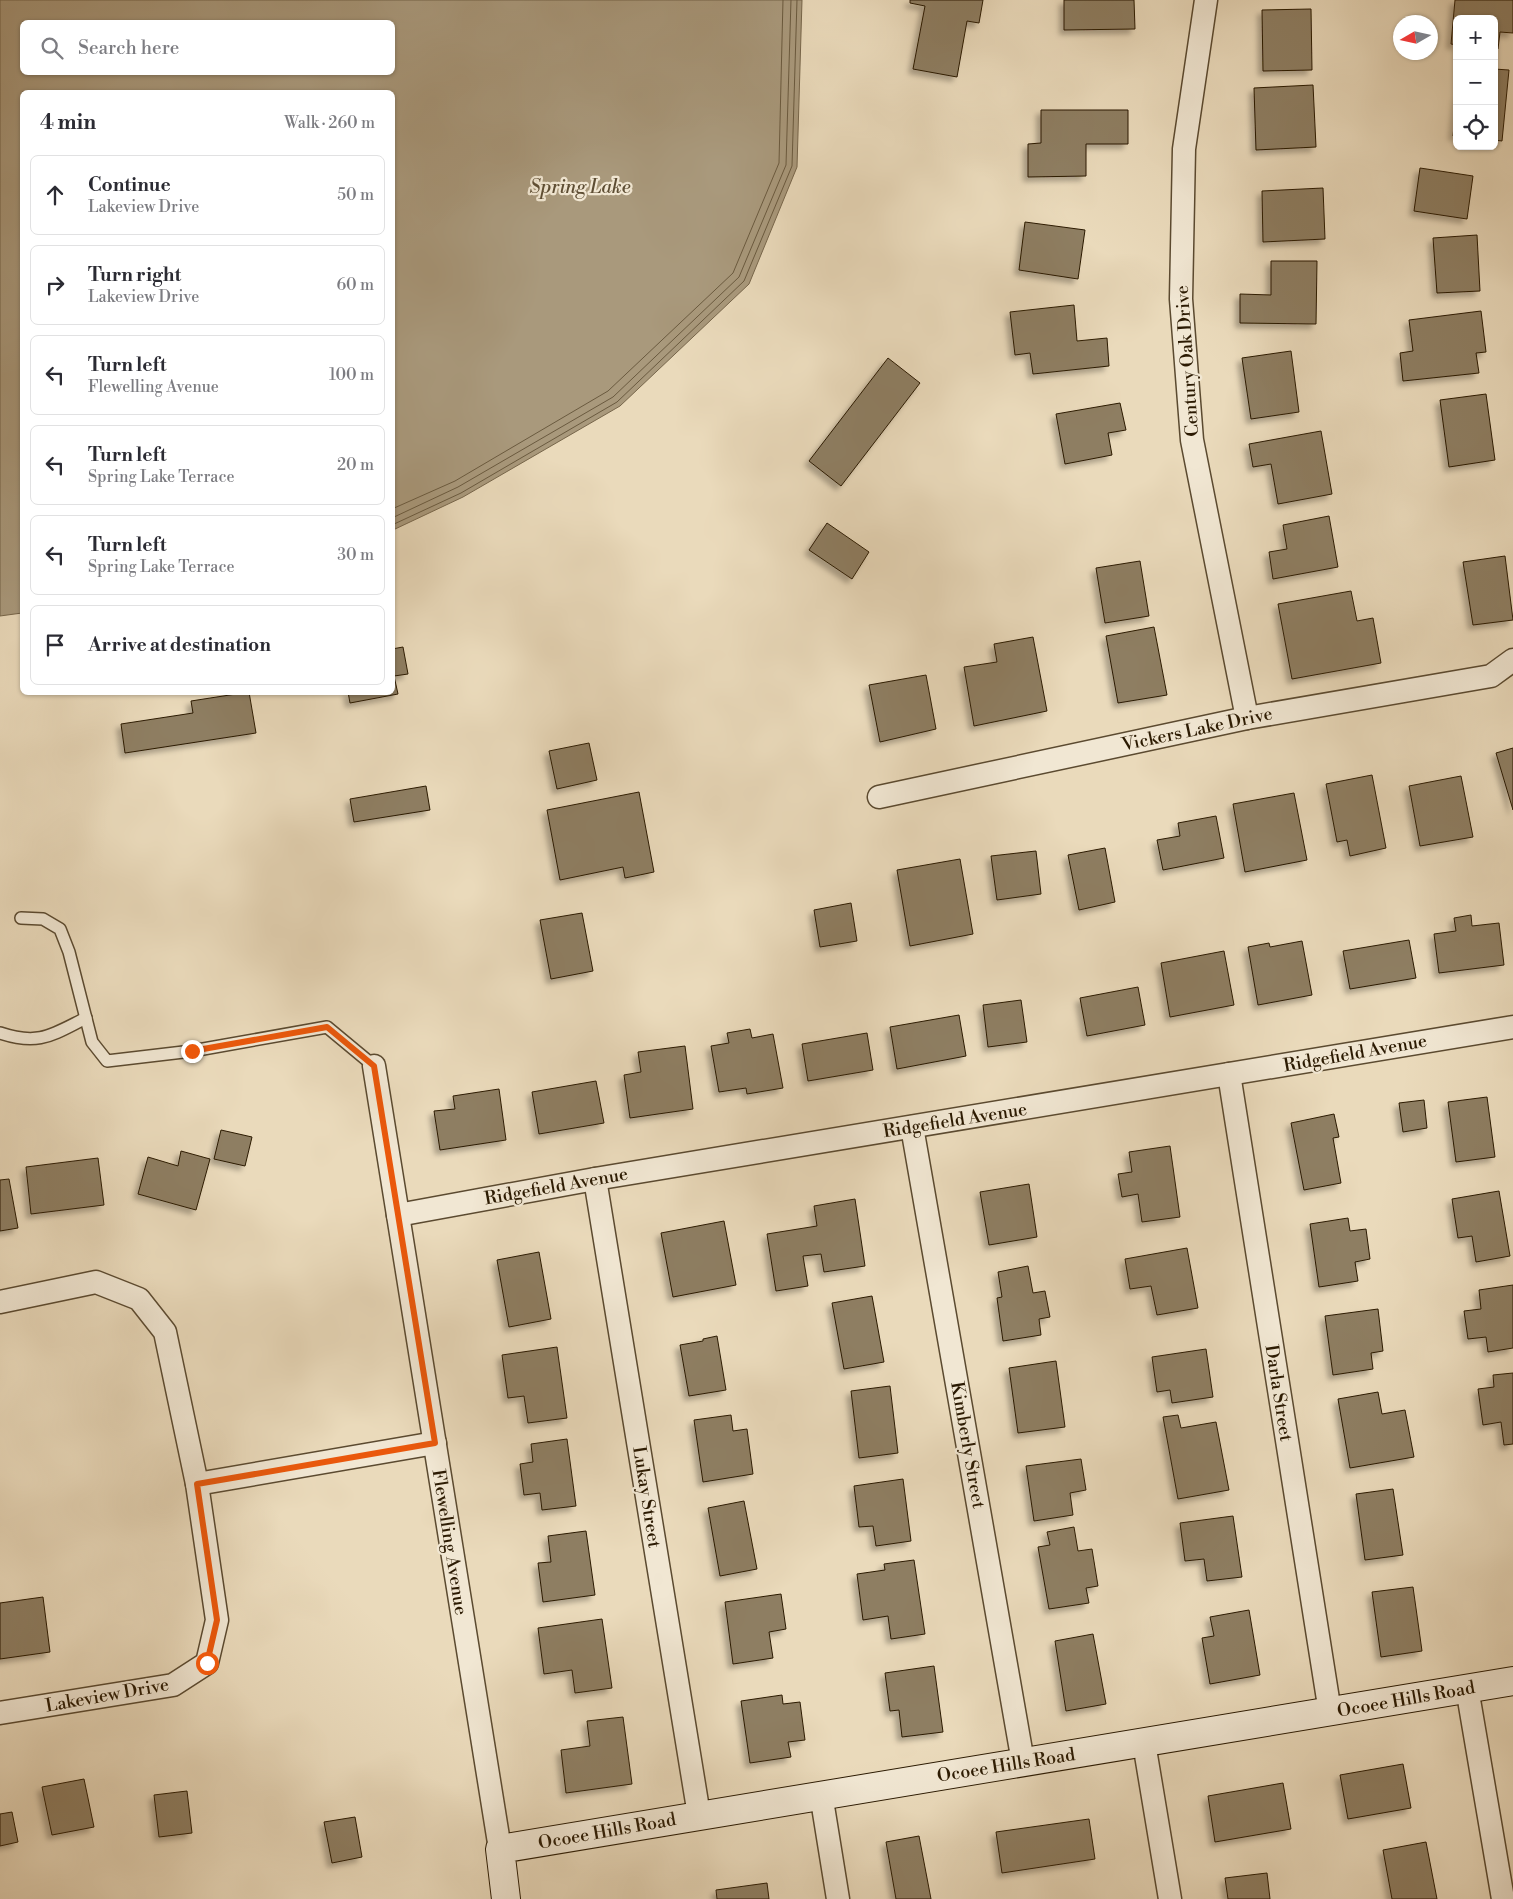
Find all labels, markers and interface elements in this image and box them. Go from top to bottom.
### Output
north arrow [1393,15,1438,60]
map controls [1453,15,1498,150]
button: + [1453,15,1498,60]
search box [20,20,395,75]
icon: search [38,34,66,62]
text: Search here [78,36,179,60]
button: − [1453,60,1498,105]
button: locate [1453,105,1498,150]
text: 4 min [40,110,96,136]
text: Walk · 260 m [284,113,375,133]
text: Continue [88,173,171,197]
water label: Spring Lake [529,175,631,199]
icon: ahead [41,181,69,209]
text: 50 m [337,185,374,205]
text: Lakeview Drive [88,197,199,217]
text: Turn right [88,263,181,287]
icon: right [41,271,69,299]
text: 60 m [336,275,374,295]
street label: Century Oak Drive [1171,284,1204,437]
text: Lakeview Drive [88,287,199,307]
text: Turn left [88,353,167,377]
icon: left [41,361,69,389]
text: 100 m [329,365,374,385]
text: Flewelling Avenue [88,377,219,397]
text: Turn left [88,443,167,467]
icon: left [41,451,69,479]
text: 20 m [337,455,374,475]
text: Spring Lake Terrace [88,467,235,487]
text: Turn left [88,533,167,557]
icon: left [41,541,69,569]
text: 30 m [337,545,374,565]
text: Spring Lake Terrace [88,557,235,577]
icon: arrive [41,631,69,659]
text: Arrive at destination [88,633,271,657]
street label: Vickers Lake Drive [1119,702,1275,757]
street label: Ridgefield Avenue [1281,1030,1429,1077]
route end [181,1040,204,1063]
street label: Ridgefield Avenue [881,1098,1029,1143]
street label: Ridgefield Avenue [482,1163,630,1210]
street label: Darla Street [1260,1343,1298,1444]
street label: Kimberly Street [945,1380,990,1511]
street label: Lukay Street [627,1445,666,1550]
street label: Flewelling Avenue [427,1468,472,1617]
route start [196,1652,219,1675]
street label: Lakeview Drive [43,1673,171,1718]
street label: Ocoee Hills Road [1335,1676,1478,1723]
street label: Ocoee Hills Road [935,1743,1078,1788]
street label: Ocoee Hills Road [536,1808,679,1855]

